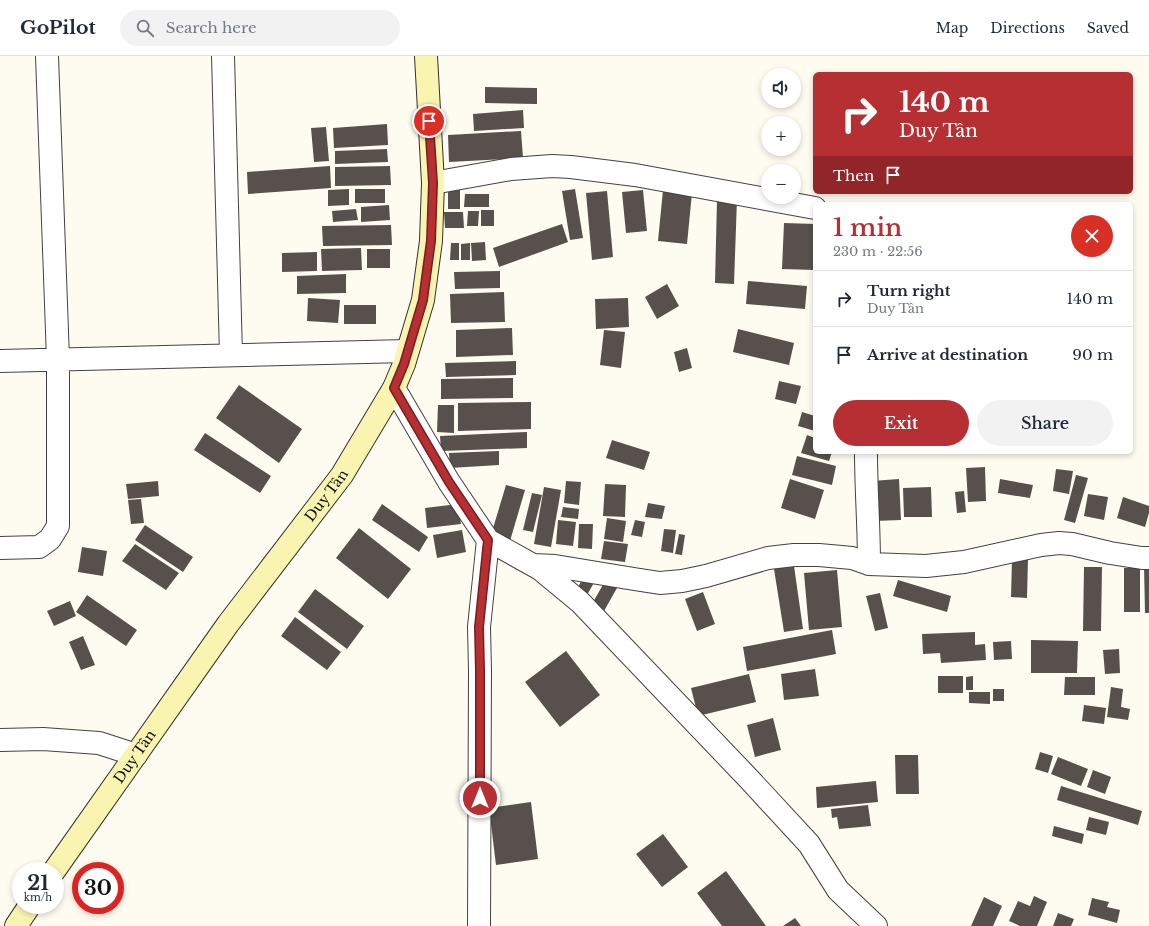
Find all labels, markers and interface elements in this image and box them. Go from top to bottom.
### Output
search box [120,10,400,46]
text: GoPilot [20,16,96,39]
icon: search [134,17,156,39]
text: Search here [166,18,257,37]
text: Map [936,19,968,37]
text: Directions [990,19,1065,37]
text: Saved [1087,19,1129,37]
map controls [761,68,801,204]
button: sound [761,68,801,108]
text: 140 m [899,85,989,120]
icon: right [833,88,885,140]
pin [412,104,446,138]
icon: arrive [418,110,440,132]
button: + [761,116,801,156]
text: Duy Tân [899,120,978,142]
button: − [761,164,801,204]
icon: arrive [882,164,904,186]
text: Then [833,166,874,185]
text: 1 min [833,213,902,242]
button: close [1071,215,1113,257]
text: 230 m · 22:56 [833,243,923,260]
text: Turn right [867,281,950,300]
icon: right [833,288,855,310]
text: 140 m [1066,289,1113,308]
text: Duy Tân [867,300,924,317]
icon: arrive [833,344,855,366]
text: Arrive at destination [867,345,1028,364]
text: 90 m [1072,345,1113,364]
button: Exit [833,400,969,446]
button: Share [977,400,1113,446]
street label: Duy Tân [301,466,352,525]
street label: Duy Tân [110,726,160,787]
position arrow [459,777,501,819]
speed limit sign: 30 [72,862,124,914]
text: 21 [27,871,49,895]
text: km/h [24,891,52,904]

